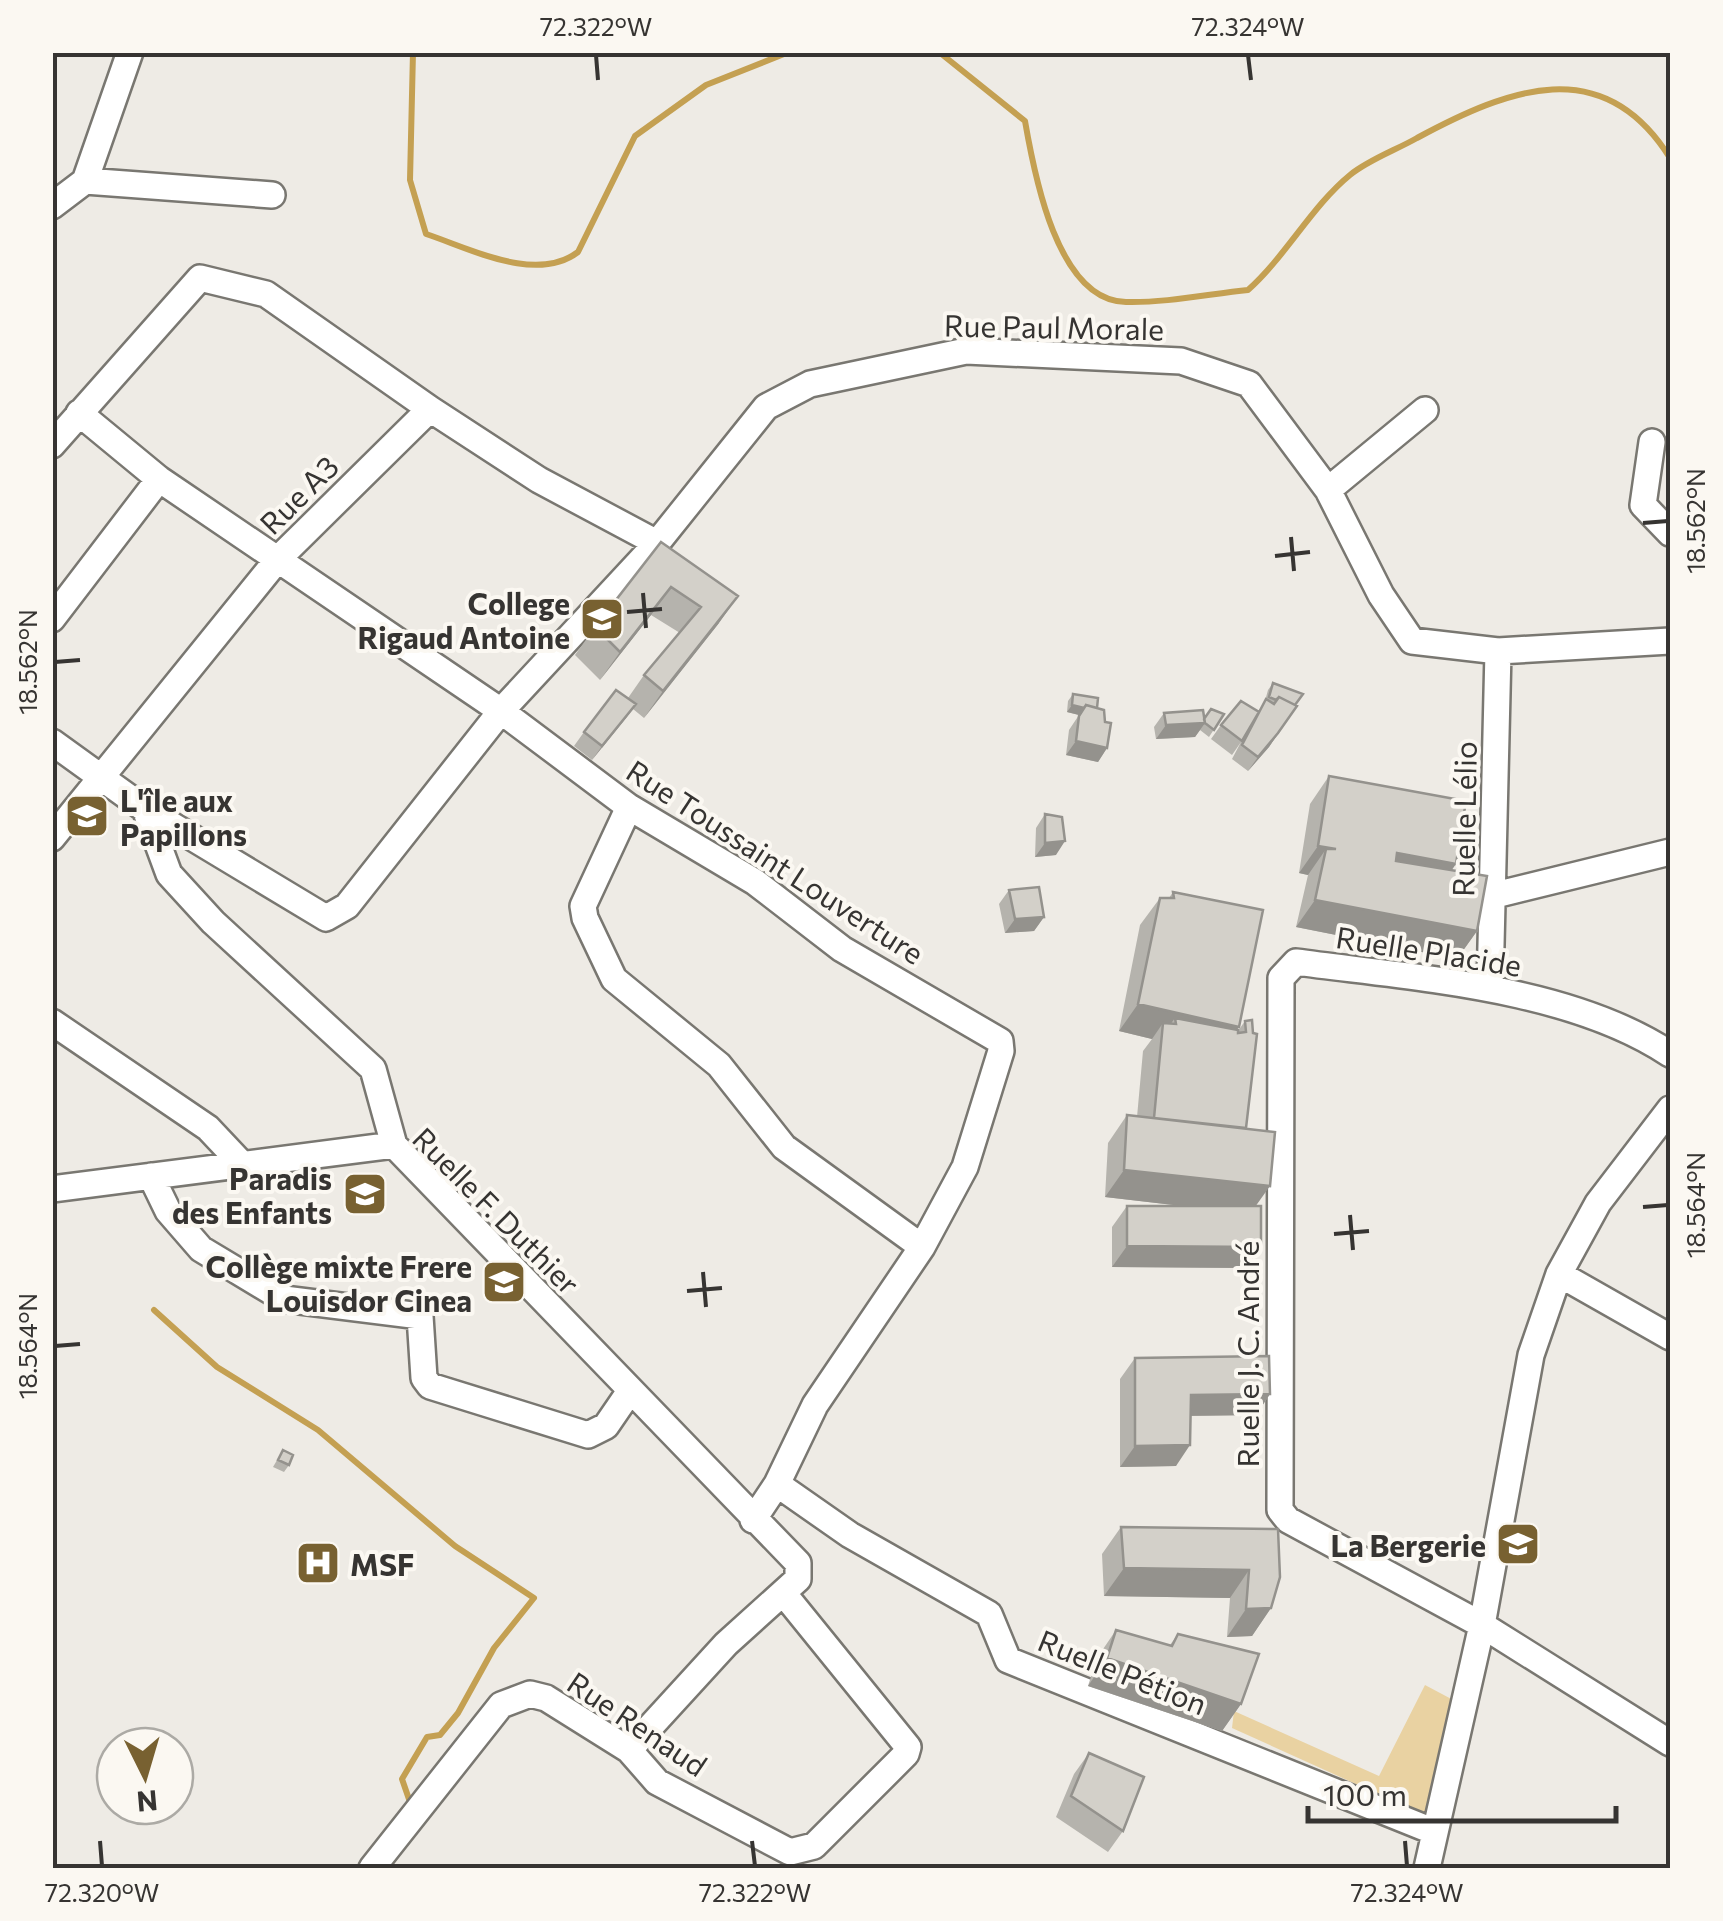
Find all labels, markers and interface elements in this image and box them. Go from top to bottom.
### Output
text: 72.322°W [540,11,652,41]
text: 72.324°W [1192,11,1304,41]
street label: Rue Paul Morale [944,306,1164,346]
street label: Rue A3 [251,447,345,541]
text: 18.562°N [1680,468,1710,574]
place label: College Rigaud Antoine [357,584,570,655]
school or university icon: College Rigaud Antoine [579,596,625,642]
text: 18.562°N [12,609,42,715]
street label: Ruelle Lélio [1443,741,1483,897]
street label: Rue Toussaint Louverture [621,751,931,971]
place label: L'île aux Papillons [120,781,247,852]
school or university icon: L'île aux Papillons [64,793,110,839]
street label: Ruelle Placide [1334,917,1524,983]
street label: Ruelle F. Duthier [406,1119,588,1301]
text: 18.564°N [1680,1152,1710,1258]
place label: Paradis des Enfants [172,1159,332,1230]
school or university icon: Paradis des Enfants [342,1171,388,1217]
street label: Ruelle J. C. André [1228,1241,1265,1467]
place label: Collège mixte Frere Louisdor Cinea [205,1247,472,1318]
school or university icon: Collège mixte Frere Louisdor Cinea [481,1259,527,1305]
text: 18.564°N [12,1293,42,1399]
school or university icon: La Bergerie [1495,1521,1541,1567]
place label: La Bergerie [1331,1526,1486,1563]
hospital icon: MSF [295,1540,341,1586]
place label: MSF [350,1545,414,1582]
street label: Ruelle Pétion [1033,1620,1213,1722]
street label: Rue Renaud [561,1663,715,1783]
north arrow [95,1726,195,1826]
scale bar [1308,1761,1616,1823]
text: 100 m [1323,1775,1407,1812]
text: N [135,1784,159,1820]
text: 72.320°W [45,1877,159,1907]
text: 72.322°W [699,1877,811,1907]
text: 72.324°W [1351,1877,1463,1907]

